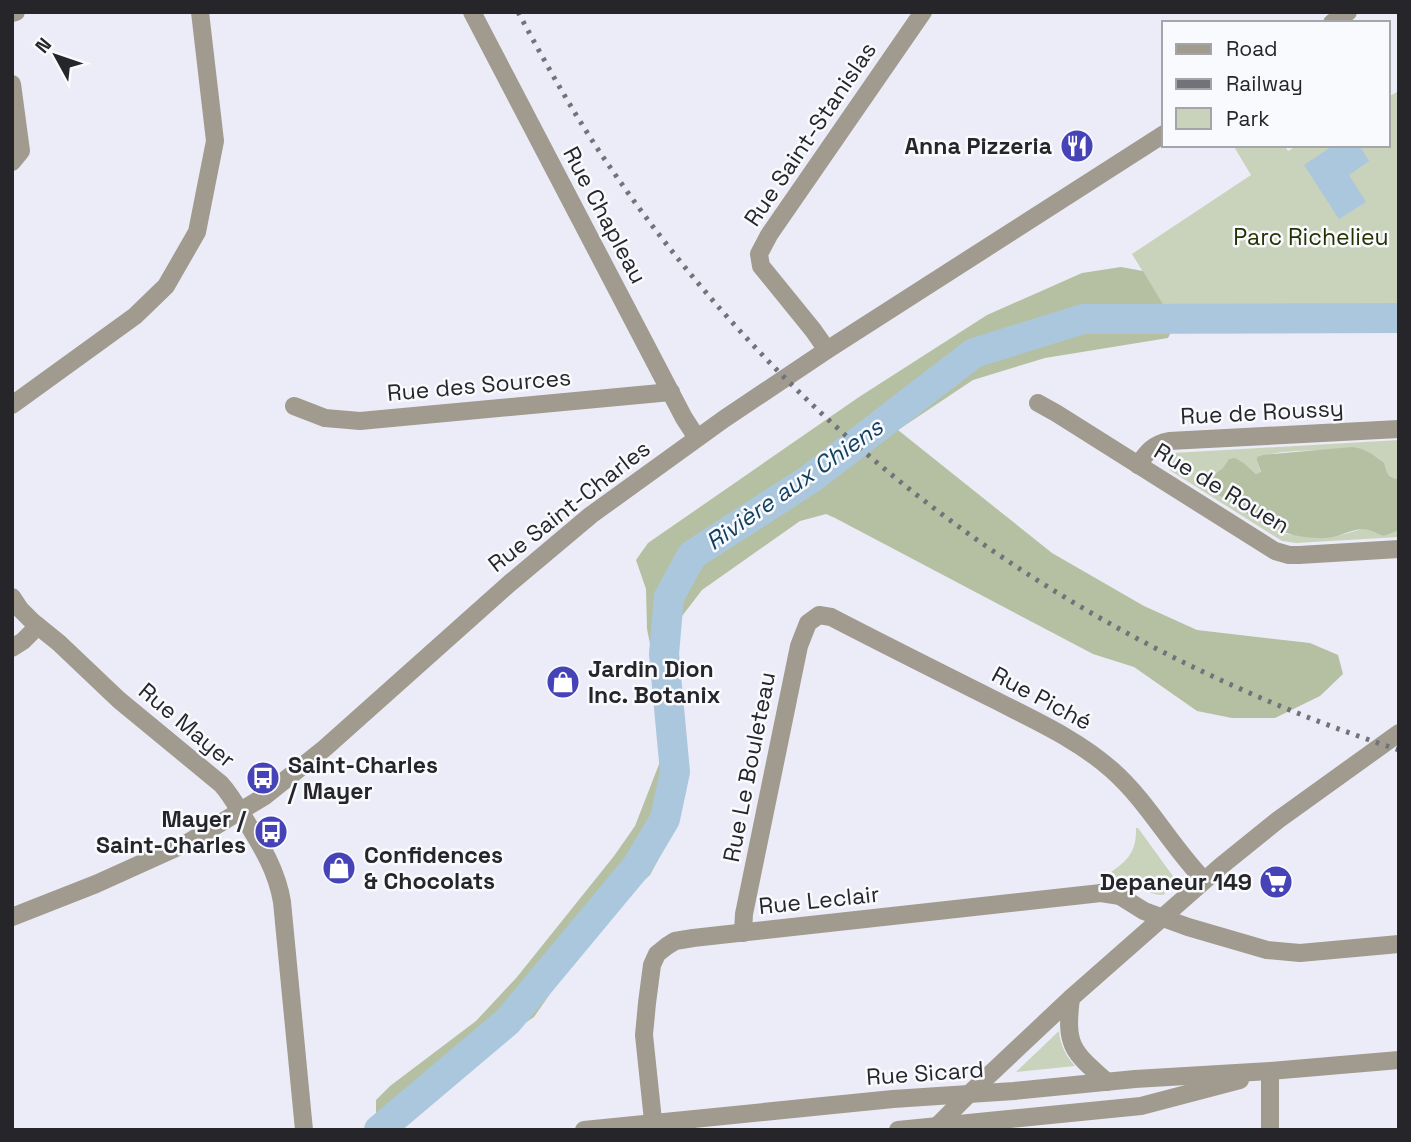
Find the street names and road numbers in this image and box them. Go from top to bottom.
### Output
street label: Rue Saint-Stanislas [737,36,883,232]
street label: Rue Chapleau [556,141,654,289]
street label: Rue des Sources [386,362,572,408]
street label: Rue de Roussy [1180,393,1344,431]
street label: Rue Saint-Charles [482,433,656,579]
street label: Rue de Rouen [1149,436,1295,540]
street label: Rue Piché [987,659,1097,737]
street label: Rue Le Bouleteau [716,669,782,865]
street label: Rue Mayer [132,676,242,774]
street label: Rue Leclair [757,879,881,921]
street label: Rue Sicard [865,1054,985,1092]

